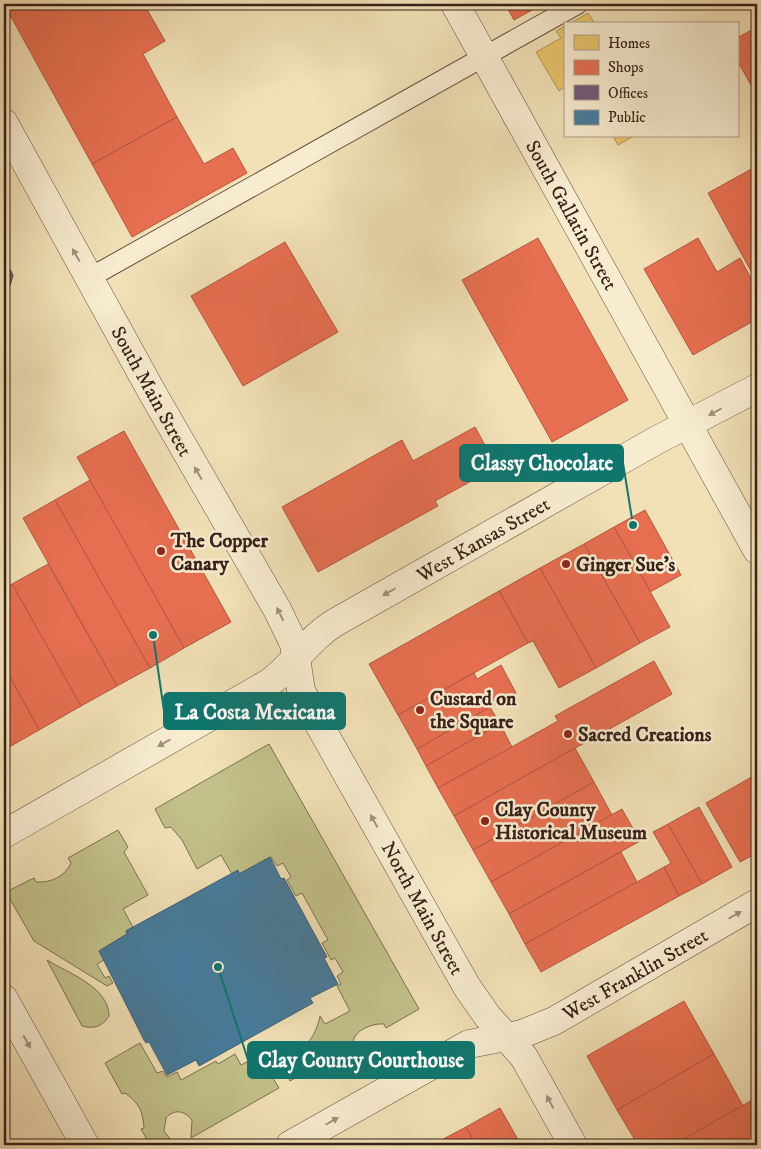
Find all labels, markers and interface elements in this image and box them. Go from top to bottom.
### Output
legend [564,22,738,138]
text: Homes [608,34,650,53]
text: Shops [608,58,644,77]
text: Offices [608,84,648,103]
text: Public [608,108,646,127]
street label: South Gallatin Street [519,136,622,295]
one-way arrow [72,248,80,262]
street label: South Main Street [105,322,197,461]
one-way arrow [707,408,722,416]
callout: Classy Chocolate [460,445,623,481]
text: Classy Chocolate [471,451,614,477]
one-way arrow [194,467,203,480]
street label: West Kansas Street [412,492,555,589]
place label: The Copper Canary [170,529,269,577]
marker: The Copper Canary [155,545,167,557]
place label: Ginger Sue's [576,553,676,578]
marker: Ginger Sue's [560,558,572,570]
one-way arrow [381,588,396,596]
one-way arrow [276,607,284,621]
place label: Custard on the Square [430,687,517,735]
callout: La Costa Mexicana [164,693,345,729]
text: La Costa Mexicana [174,700,337,726]
marker: Custard on the Square [414,704,426,716]
place label: Sacred Creations [578,723,712,748]
marker: Sacred Creations [562,728,574,740]
one-way arrow [157,739,171,748]
place label: Clay County Historical Museum [495,798,647,846]
one-way arrow [369,814,378,828]
marker: Clay County Historical Museum [479,815,491,827]
street label: North Main Street [375,838,469,980]
one-way arrow [729,911,742,920]
street label: West Franklin Street [558,924,713,1028]
one-way arrow [23,1035,32,1048]
callout: Clay County Courthouse [248,1042,474,1078]
text: Clay County Courthouse [258,1048,464,1074]
one-way arrow [546,1095,554,1110]
one-way arrow [326,1117,339,1126]

